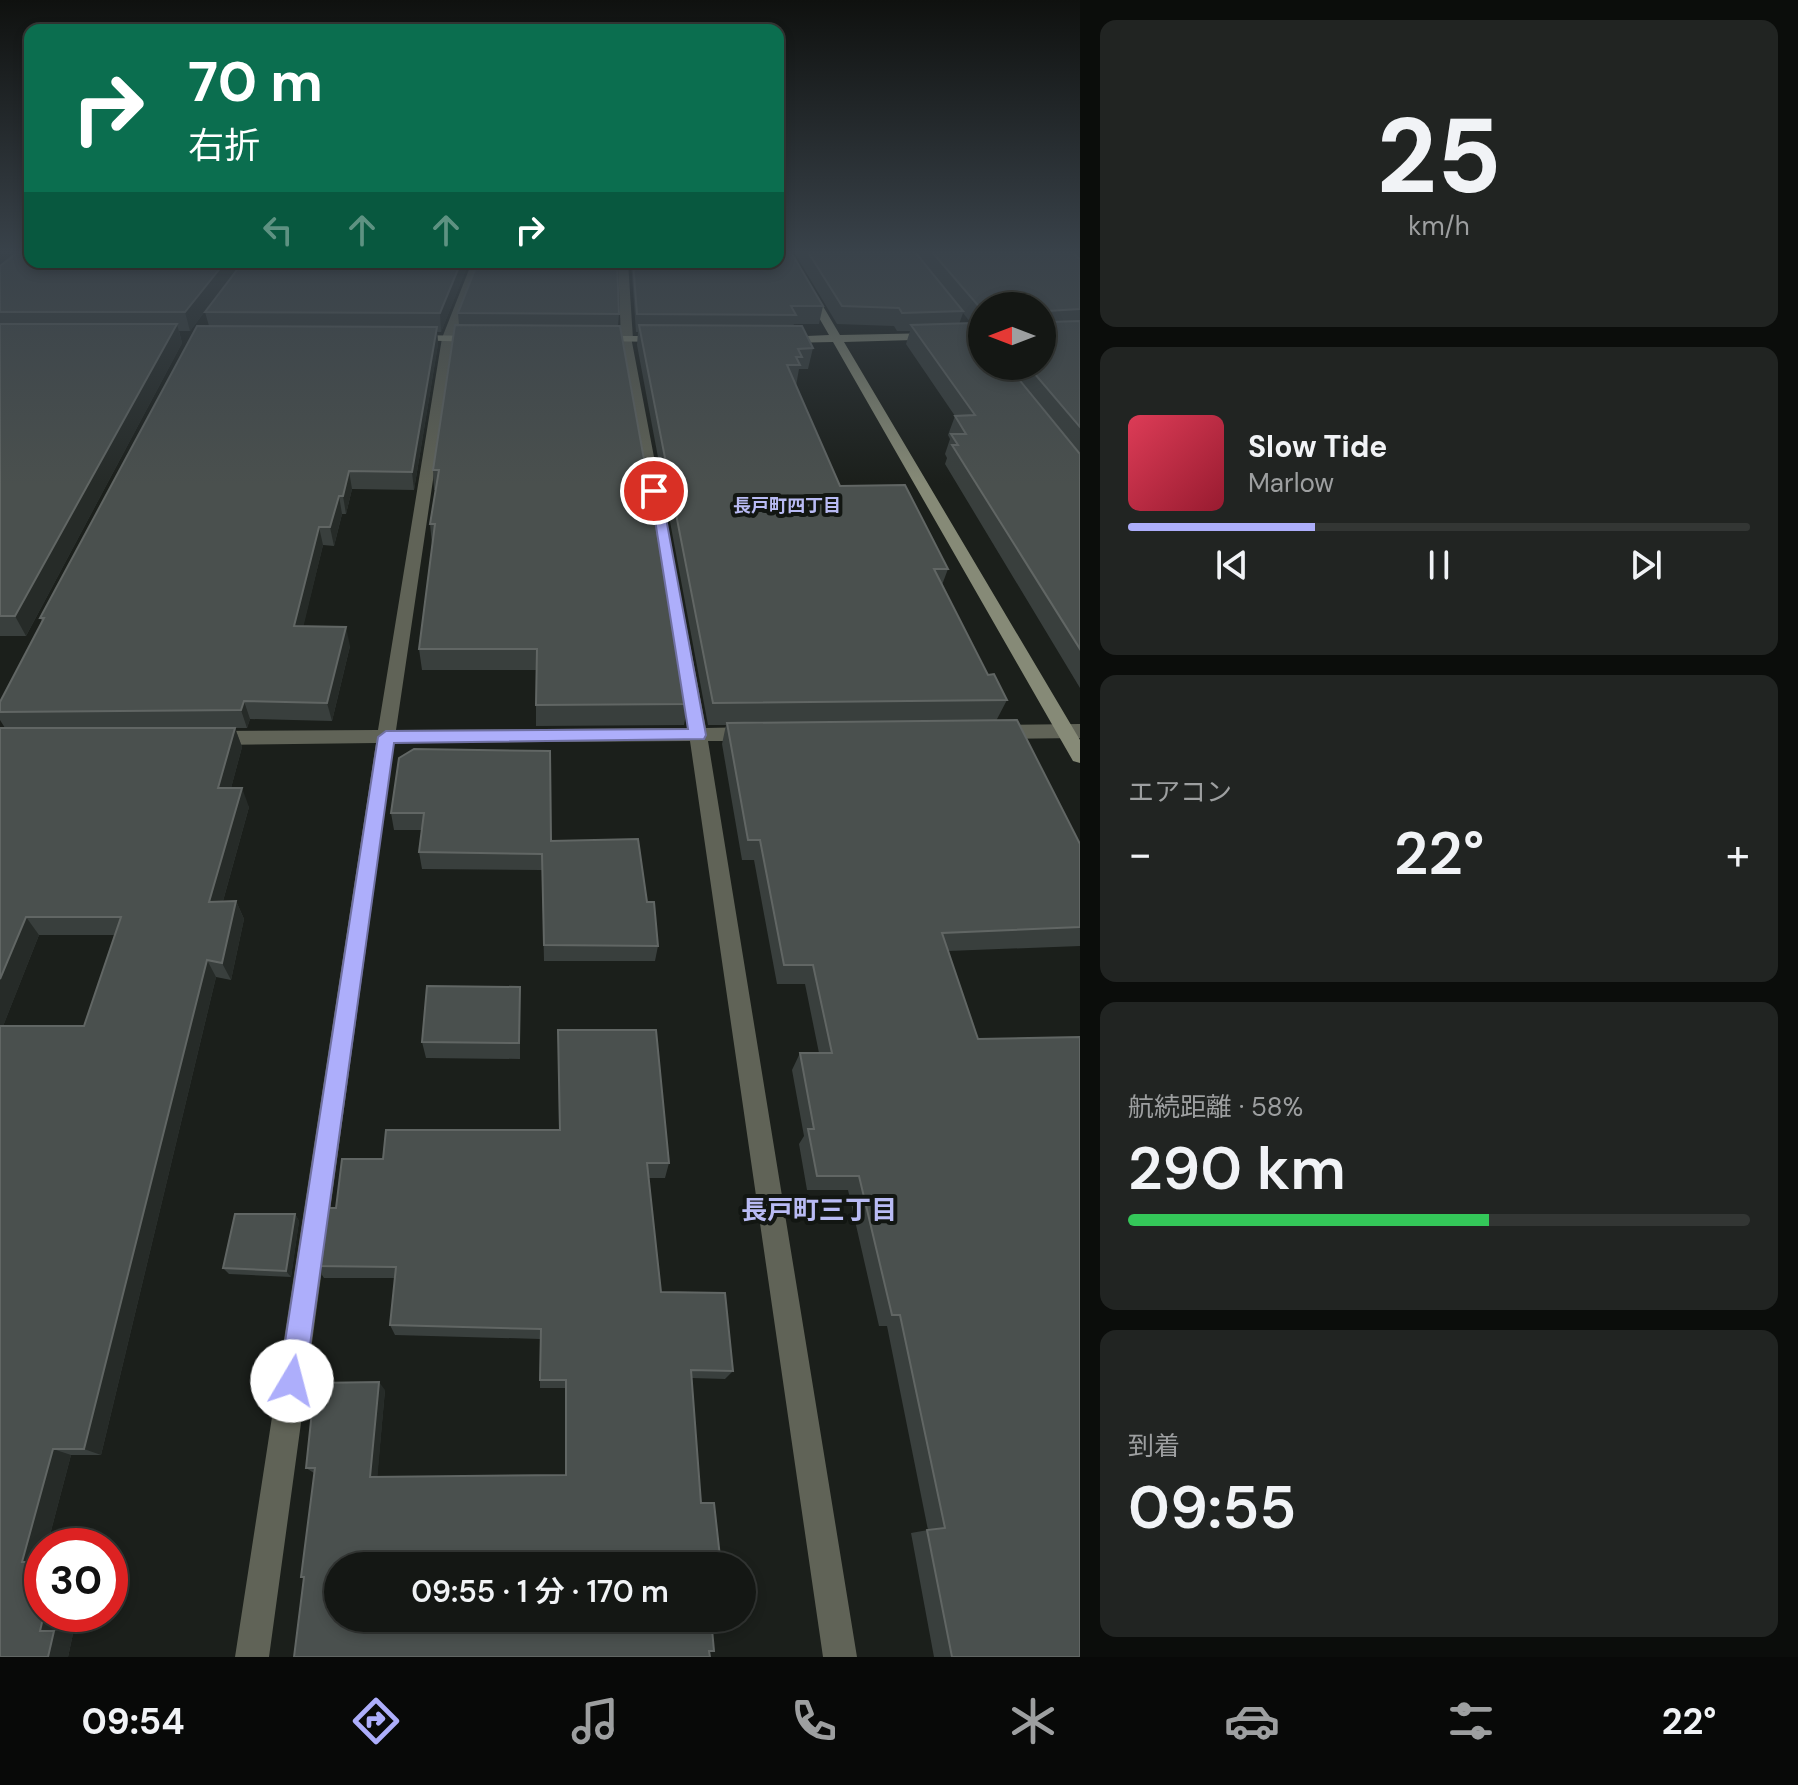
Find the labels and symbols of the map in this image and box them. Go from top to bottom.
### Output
north arrow [968,292,1056,380]
pin [620,457,688,525]
district label: 長戸町四丁目 [733,494,841,518]
district label: 長戸町三丁目 [741,1193,897,1227]
position arrow [250,1339,334,1423]
speed limit sign: 30 [24,1528,128,1632]

